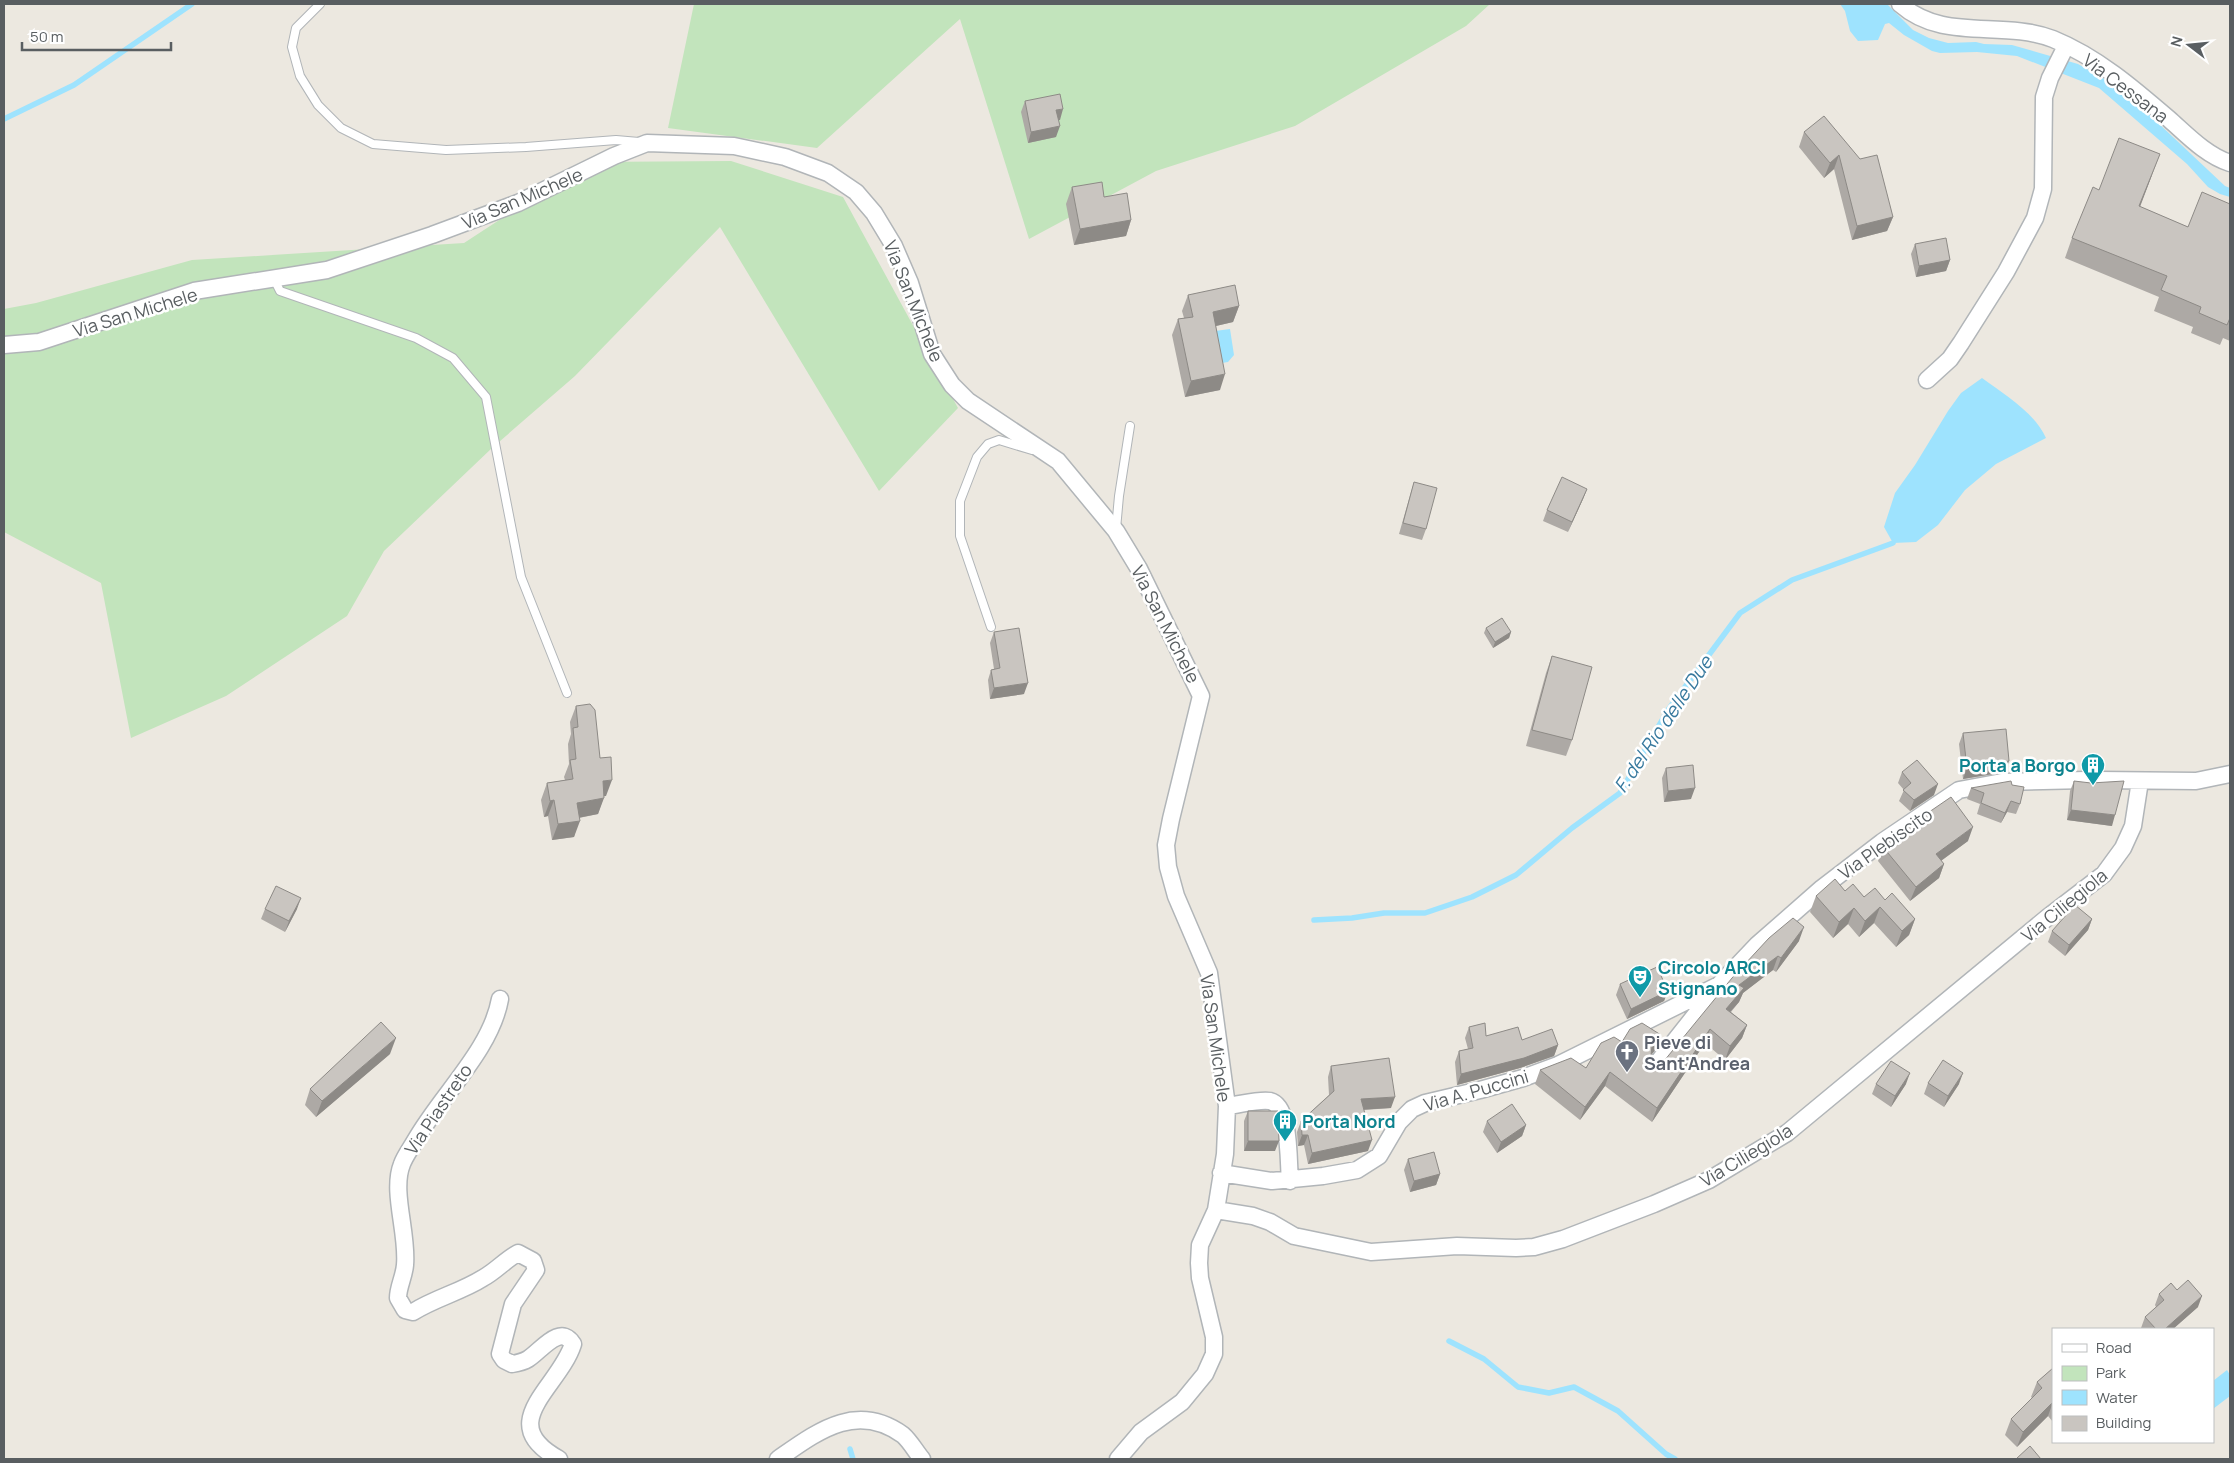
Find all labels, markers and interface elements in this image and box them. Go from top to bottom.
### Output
scale bar [22,20,171,52]
north arrow [2164,20,2214,70]
text: 50 m [30,26,64,47]
text: N [2166,34,2187,49]
street label: Via Cessana [2078,48,2174,128]
street label: Via San Michele [458,162,586,234]
street label: Via San Michele [879,237,949,365]
street label: Via San Michele [70,282,200,342]
street label: Via San Michele [1126,561,1206,687]
water label: F. del Rio delle Due [1608,649,1719,797]
building icon: Porta a Borgo [2080,752,2106,786]
place label: Porta a Borgo [1959,753,2076,777]
street label: Via Plebiscito [1833,802,1937,884]
street label: Via Ciliegiola [2016,863,2112,947]
place label: Circolo ARCI Stignano [1658,955,1766,1000]
theatre icon: Circolo ARCI Stignano [1627,964,1653,998]
street label: Via San Michele [1195,972,1237,1104]
place label: Pieve di Sant'Andrea [1644,1030,1750,1075]
church icon: Pieve di Sant'Andrea [1614,1039,1640,1073]
street label: Via Piastreto [399,1059,477,1159]
street label: Via A. Puccini [1421,1064,1531,1116]
building icon: Porta Nord [1272,1108,1298,1142]
place label: Porta Nord [1302,1109,1396,1133]
street label: Via Ciliegiola [1695,1118,1797,1192]
legend [2052,1328,2214,1443]
text: Road [2096,1337,2132,1358]
text: Park [2096,1362,2126,1383]
text: Water [2096,1387,2138,1408]
text: Building [2096,1412,2151,1433]

